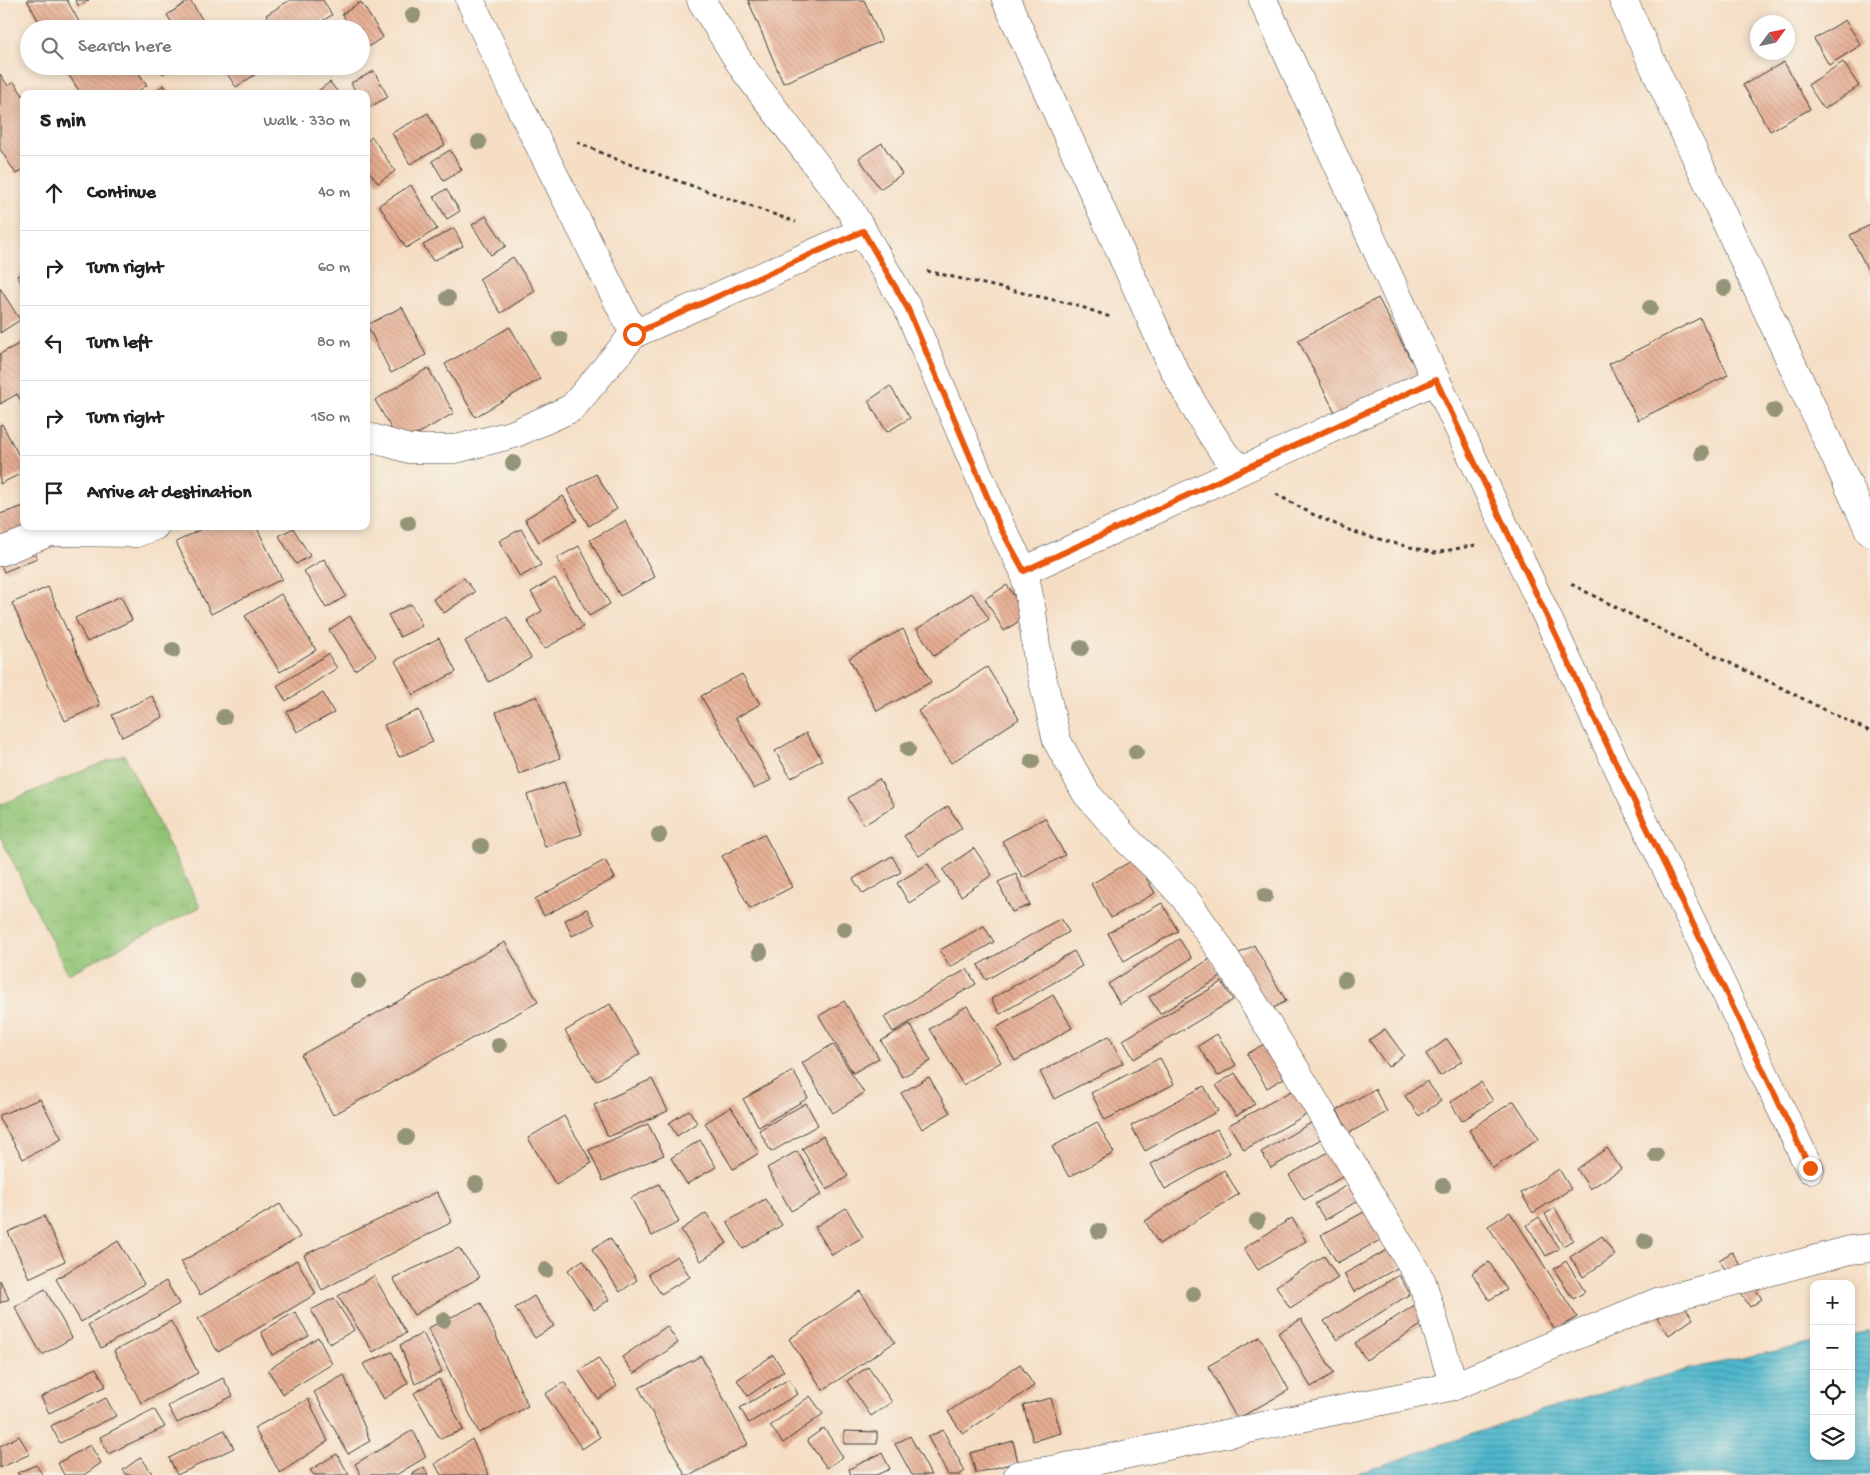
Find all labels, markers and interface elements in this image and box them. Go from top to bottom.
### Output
north arrow [1750,15,1795,60]
search box [20,20,370,75]
icon: search [38,34,66,62]
text: Search here [78,36,172,59]
text: 5 min [40,110,85,135]
text: Walk · 330 m [263,113,350,132]
icon: ahead [40,179,68,207]
text: Continue [87,182,156,205]
text: 40 m [318,184,350,203]
icon: right [40,254,68,282]
text: Turn right [87,257,163,280]
text: 60 m [318,259,350,278]
route start [623,323,646,346]
icon: left [40,329,68,357]
text: Turn left [87,332,151,355]
text: 80 m [317,334,350,353]
icon: right [40,404,68,432]
text: Turn right [87,407,163,430]
text: 150 m [311,409,350,428]
icon: arrive [40,479,68,507]
text: Arrive at destination [87,482,251,505]
route end [1799,1157,1822,1180]
map controls [1810,1280,1855,1460]
button: + [1810,1280,1855,1325]
button: − [1810,1325,1855,1370]
button: locate [1810,1370,1855,1415]
button: layers [1810,1415,1855,1460]

